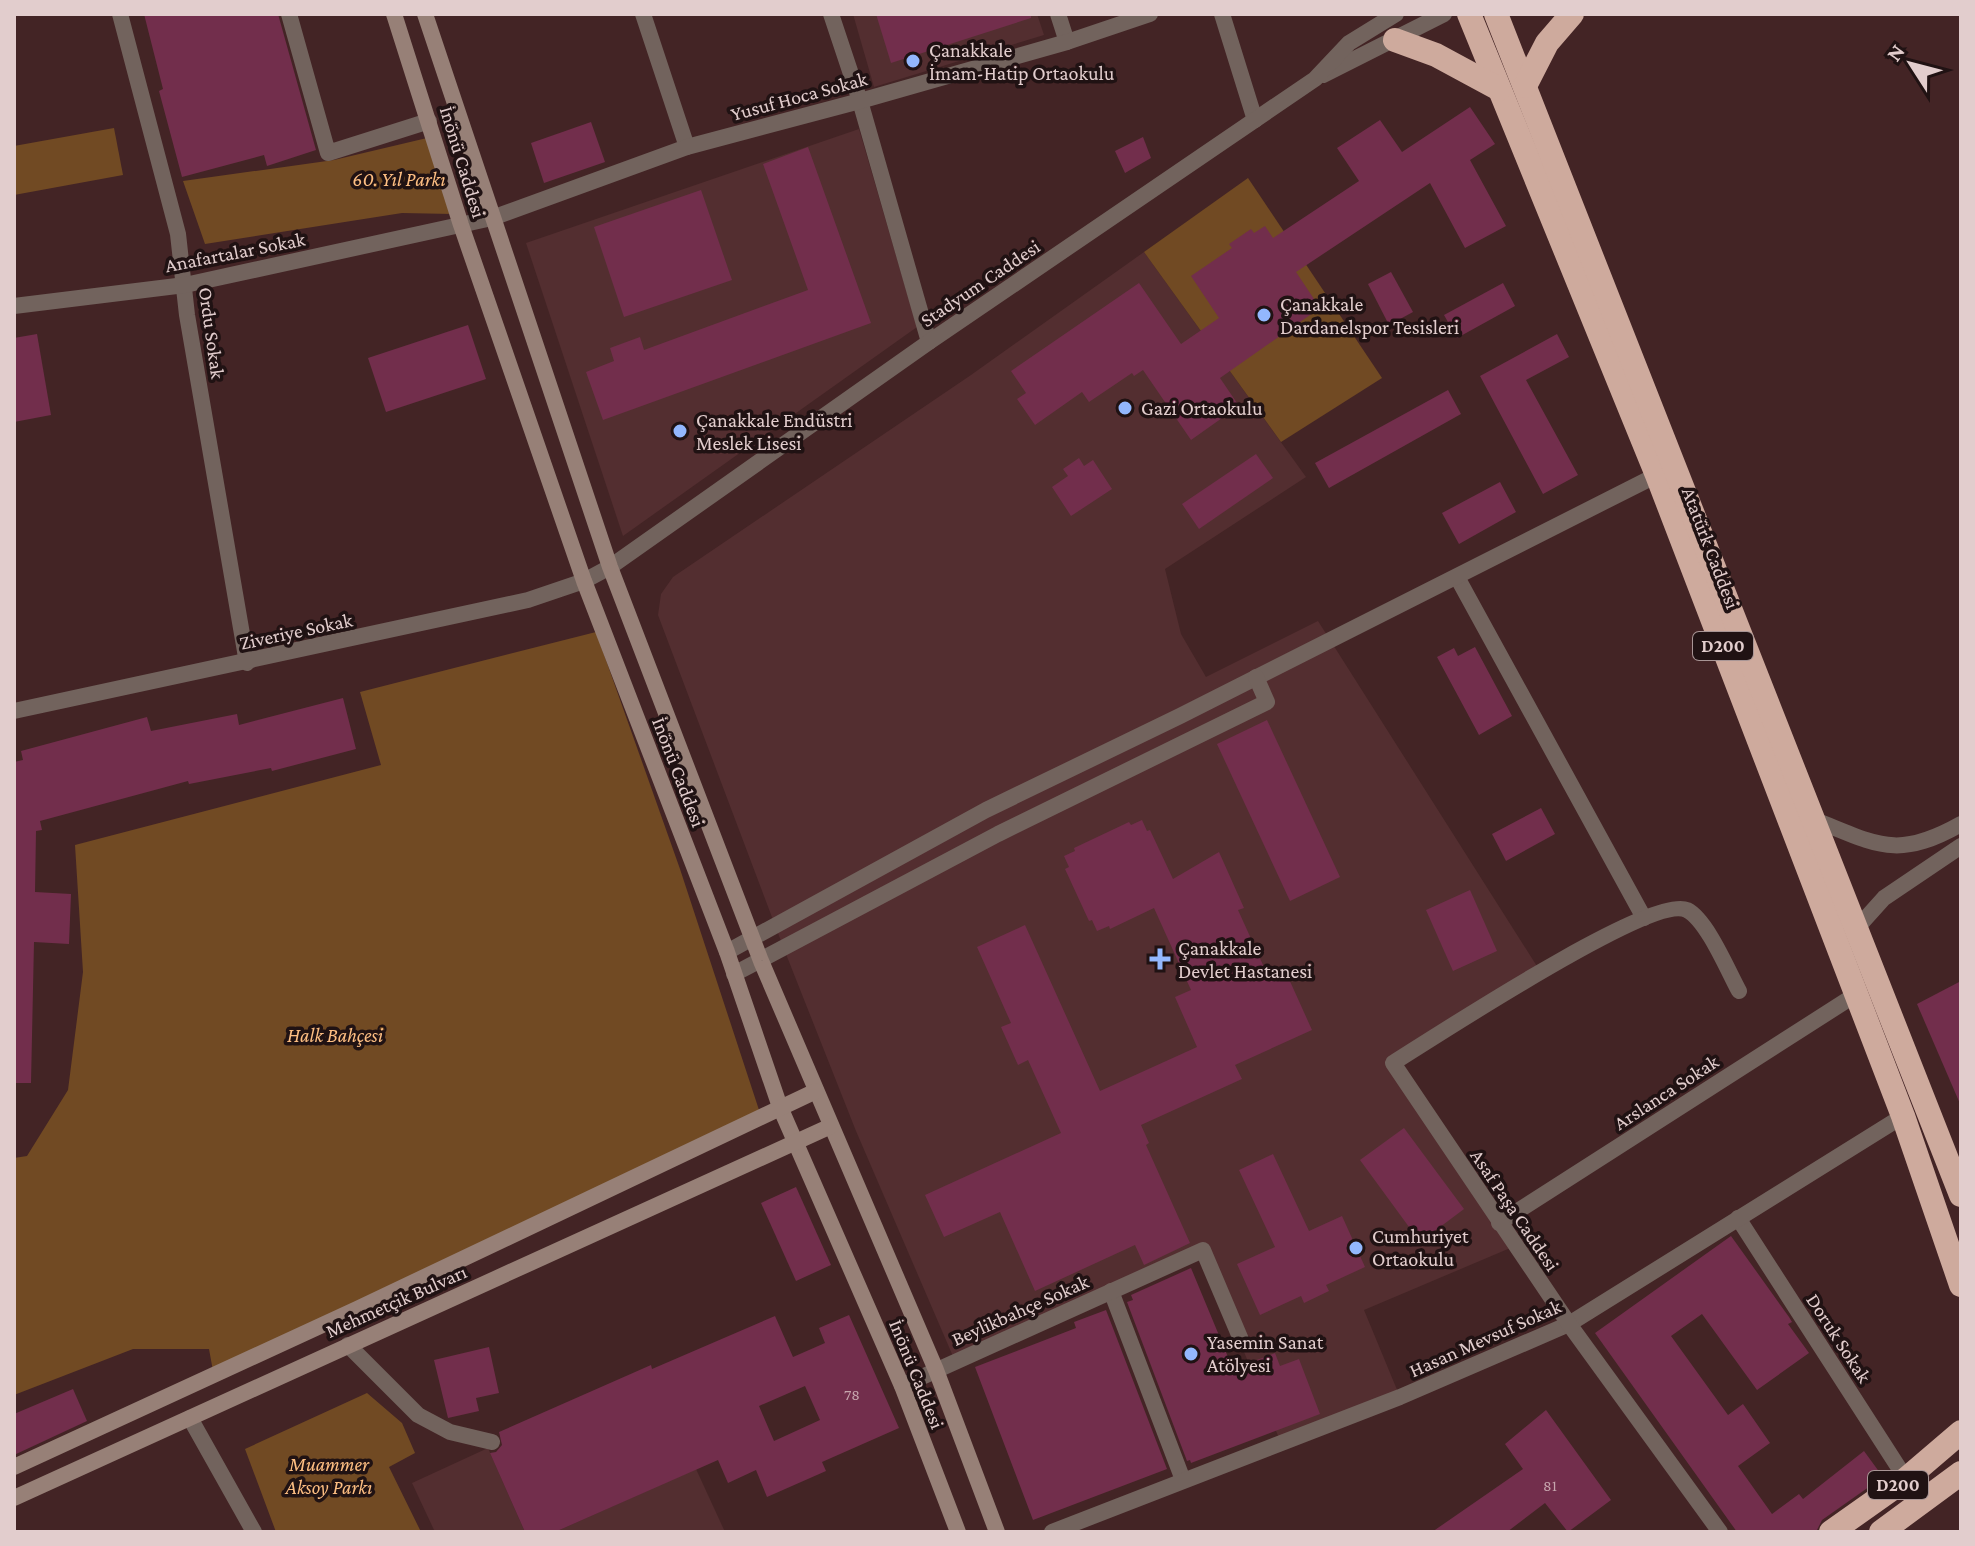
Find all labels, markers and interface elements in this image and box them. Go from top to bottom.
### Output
north arrow [1871,24,1951,104]
place label: Çanakkale İmam-Hatip Ortaokulu [929,39,1115,85]
text: N [1881,39,1910,66]
marker: Çanakkale İmam-Hatip Ortaokulu [904,52,922,70]
street label: Yusuf Hoca Sokak [728,67,870,125]
street label: İnönü Caddesi [436,103,490,221]
park label: 60. Yıl Parkı [352,168,446,190]
street label: Anafartalar Sokak [163,228,307,276]
street label: Stadyum Caddesi [916,235,1044,332]
street label: Ordu Sokak [195,286,229,381]
place label: Çanakkale Dardanelspor Tesisleri [1280,293,1459,339]
marker: Çanakkale Dardanelspor Tesisleri [1255,306,1273,324]
place label: Gazi Ortaokulu [1141,397,1263,419]
marker: Gazi Ortaokulu [1116,399,1134,417]
place label: Çanakkale Endüstri Meslek Lisesi [696,409,853,454]
marker: Çanakkale Endüstri Meslek Lisesi [671,422,689,440]
street label: Atatürk Caddesi [1678,484,1744,612]
street label: Ziveriye Sokak [237,608,355,655]
road number: D200 [1693,632,1753,660]
street label: İnönü Caddesi [648,714,710,830]
place label: Çanakkale Devlet Hastanesi [1178,937,1312,982]
marker: Çanakkale Devlet Hastanesi [1149,948,1171,970]
park label: Halk Bahçesi [287,1024,384,1047]
street label: Arslanca Sokak [1610,1050,1723,1134]
street label: Asaf Paşa Caddesi [1465,1145,1564,1276]
place label: Cumhuriyet Ortaokulu [1372,1225,1469,1270]
marker: Cumhuriyet Ortaokulu [1347,1239,1365,1257]
street label: Mehmetçik Bulvarı [322,1260,470,1343]
street label: Beylikbahçe Sokak [948,1270,1093,1351]
street label: Doruk Sokak [1802,1289,1876,1387]
street label: Hasan Mevsuf Sokak [1406,1294,1565,1381]
street label: İnönü Caddesi [885,1316,949,1432]
place label: Yasemin Sanat Atölyesi [1207,1331,1324,1377]
marker: Yasemin Sanat Atölyesi [1182,1345,1200,1363]
house number: 78 [844,1386,860,1403]
park label: Muammer Aksoy Parkı [285,1453,372,1499]
road number: D200 [1868,1471,1928,1499]
house number: 81 [1543,1477,1557,1494]

